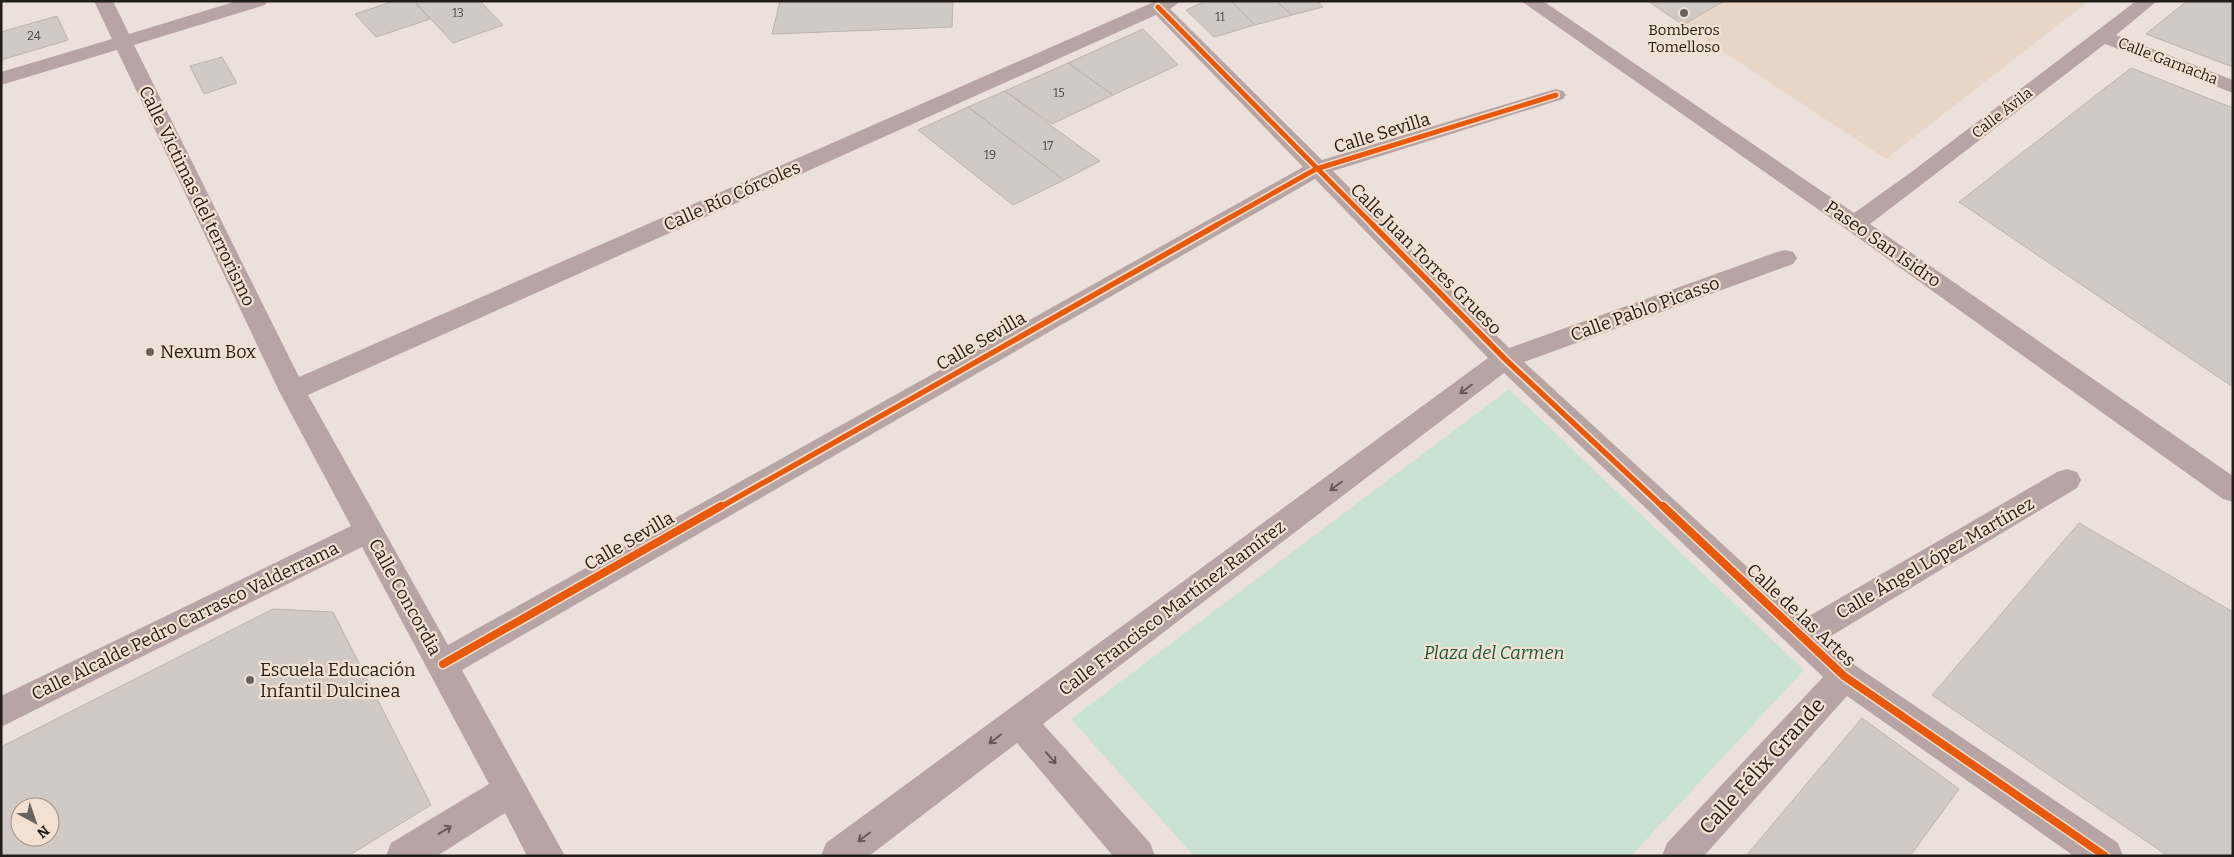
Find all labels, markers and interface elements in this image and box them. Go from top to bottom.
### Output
house number: 13 [452,6,464,20]
marker: Bomberos Tomelloso [1678,7,1690,19]
house number: 11 [1215,10,1225,24]
place label: Bomberos Tomelloso [1648,21,1720,56]
house number: 24 [27,29,41,43]
street label: Calle Garnacha [2115,34,2221,88]
street label: Calle Victimas del terrorismo [134,82,260,310]
street label: Calle Ávila [1968,84,2036,142]
house number: 15 [1053,86,1065,100]
street label: Calle Sevilla [1331,108,1433,158]
house number: 17 [1043,139,1053,153]
house number: 19 [984,148,996,162]
street label: Calle Río Córcoles [660,156,804,236]
street label: Calle Juan Torres Grueso [1346,179,1506,339]
street label: Paseo San Isidro [1821,196,1945,292]
street label: Calle Pablo Picasso [1568,272,1722,346]
street label: Calle Sevilla [932,306,1030,375]
place label: Nexum Box [160,341,256,363]
marker: Nexum Box [144,346,156,358]
one-way arrow [1460,383,1473,394]
one-way arrow [1330,480,1343,491]
street label: Calle Ángel López Martínez [1832,492,2038,624]
street label: Calle Sevilla [580,506,678,575]
street label: Calle Francisco Martínez Ramírez [1054,516,1290,700]
street label: Calle Concordia [364,535,446,659]
street label: Calle Alcalde Pedro Carrasco Valderrama [28,537,342,705]
street label: Calle de las Artes [1742,559,1860,671]
park label: Plaza del Carmen [1424,642,1564,664]
place label: Escuela Educación Infantil Dulcinea [260,659,416,702]
marker: Escuela Educación Infantil Dulcinea [244,674,256,686]
street label: Calle Félix Grande [1694,692,1830,840]
one-way arrow [989,734,1002,745]
one-way arrow [1046,751,1057,764]
north arrow [10,797,60,847]
text: N [33,822,53,842]
one-way arrow [438,825,452,835]
one-way arrow [858,831,871,842]

